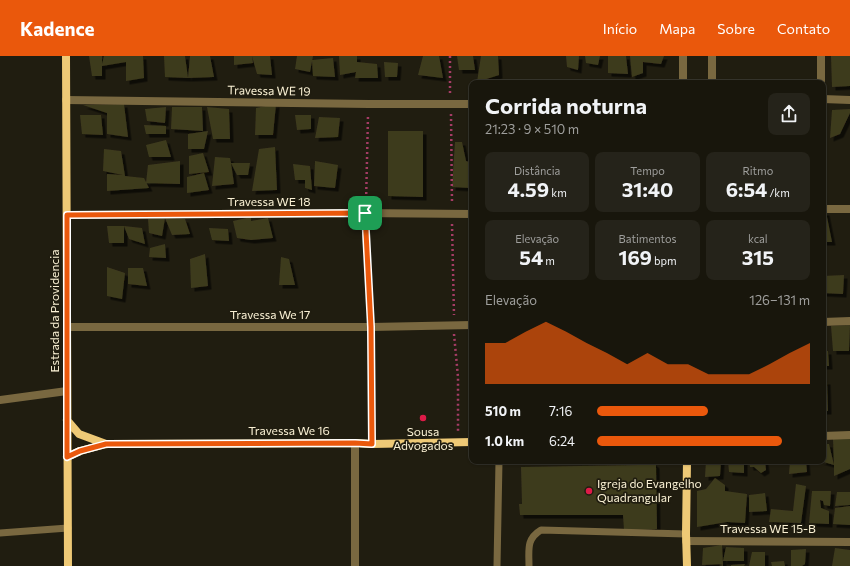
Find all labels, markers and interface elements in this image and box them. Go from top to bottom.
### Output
text: Kadence [20,17,95,40]
text: Início [603,20,637,37]
text: Mapa [659,20,695,37]
text: Sobre [717,20,755,37]
text: Contato [777,20,830,37]
street label: Travessa WE 19 [227,82,311,98]
text: Corrida noturna [485,92,647,119]
button: share [768,93,810,135]
text: 21:23 · 9 × 510 m [485,121,579,137]
text: Distância [514,164,560,177]
text: Tempo [630,164,665,177]
text: Ritmo [742,164,773,177]
text: 4.59 [508,177,549,201]
text: 31:40 [622,177,673,201]
text: 6:54 [726,177,767,201]
text: km [549,186,567,199]
text: /km [767,186,790,199]
street label: Travessa WE 18 [227,194,311,208]
pin [348,196,382,230]
icon: arrive [354,202,376,224]
text: Elevação [515,232,559,245]
text: Batimentos [619,232,676,245]
text: kcal [748,232,768,245]
text: 54 [519,245,543,269]
text: 169 [618,245,652,269]
text: 315 [742,245,774,269]
street label: Estrada da Providencia [47,249,61,373]
text: m [543,254,555,267]
text: bpm [652,254,677,267]
text: Elevação [485,292,537,308]
text: 126–131 m [749,292,810,308]
street label: Travessa We 17 [230,307,310,321]
text: 510 m [485,403,521,419]
text: 7:16 [549,403,572,419]
marker: Sousa Advogados [418,413,428,423]
street label: Travessa We 16 [248,423,330,437]
place label: Sousa Advogados [393,424,453,452]
text: 1.0 km [485,433,524,449]
text: 6:24 [549,433,575,449]
place label: Igreja do Evangelho Quadrangular [597,476,702,504]
marker: Igreja do Evangelho Quadrangular [584,486,594,496]
street label: Travessa WE 15-B [720,521,816,535]

